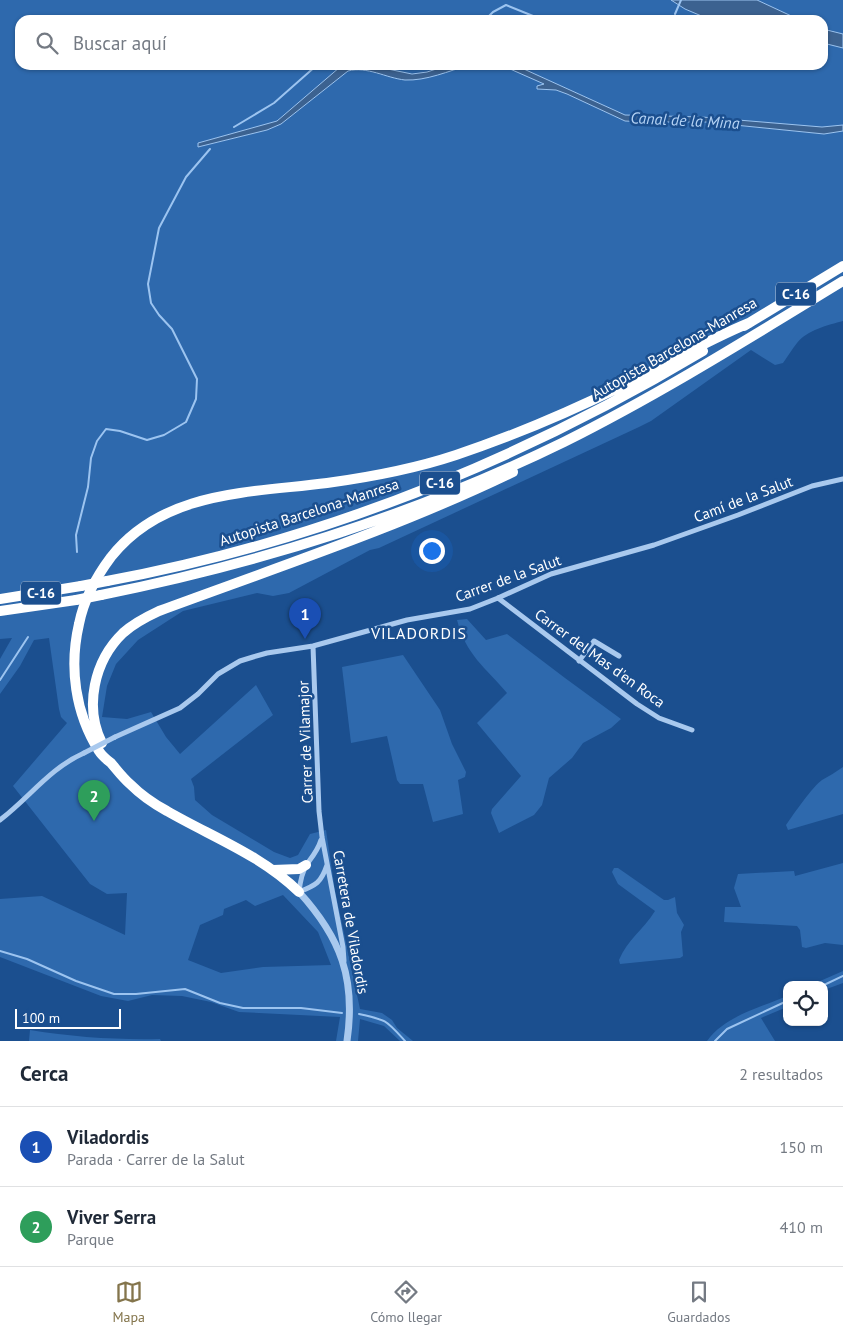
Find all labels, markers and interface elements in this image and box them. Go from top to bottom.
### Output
search box [15,15,828,70]
icon: search [33,29,61,57]
text: Buscar aquí [73,31,167,55]
water label: Canal de la Mina [630,107,740,133]
road number: C-16 [776,282,816,306]
street label: Autopista Barcelona-Manresa [588,293,760,403]
street label: Camí de la Salut [691,471,795,527]
road number: C-16 [420,472,460,494]
street label: Autopista Barcelona-Manresa [217,474,401,550]
your location [419,538,445,564]
street label: Carrer de la Salut [453,550,563,606]
road number: C-16 [21,582,61,604]
pin: 1 [289,598,321,639]
street label: Carrer del Mas d'en Roca [531,604,669,712]
district label: VILADORDIS [370,623,467,643]
street label: Carrer de Vilamajor [293,680,317,804]
pin: 2 [78,780,110,821]
street label: Carretera de Viladordis [329,849,373,995]
map controls [783,981,828,1026]
button: locate [783,981,828,1026]
scale bar [15,1006,121,1029]
text: 100 m [22,1009,60,1027]
text: Cerca [20,1060,69,1087]
text: 2 resultados [739,1064,823,1084]
text: Viladordis [67,1125,149,1149]
text: 1 [31,1137,41,1157]
text: 150 m [780,1137,823,1157]
text: Parada · Carrer de la Salut [67,1149,245,1169]
text: Viver Serra [67,1205,156,1229]
text: 2 [31,1217,41,1237]
text: 410 m [780,1217,823,1237]
text: Parque [67,1229,114,1249]
tab: Mapa [113,1278,145,1326]
tab: Cómo llegar [370,1278,442,1326]
tab: Guardados [667,1278,730,1326]

